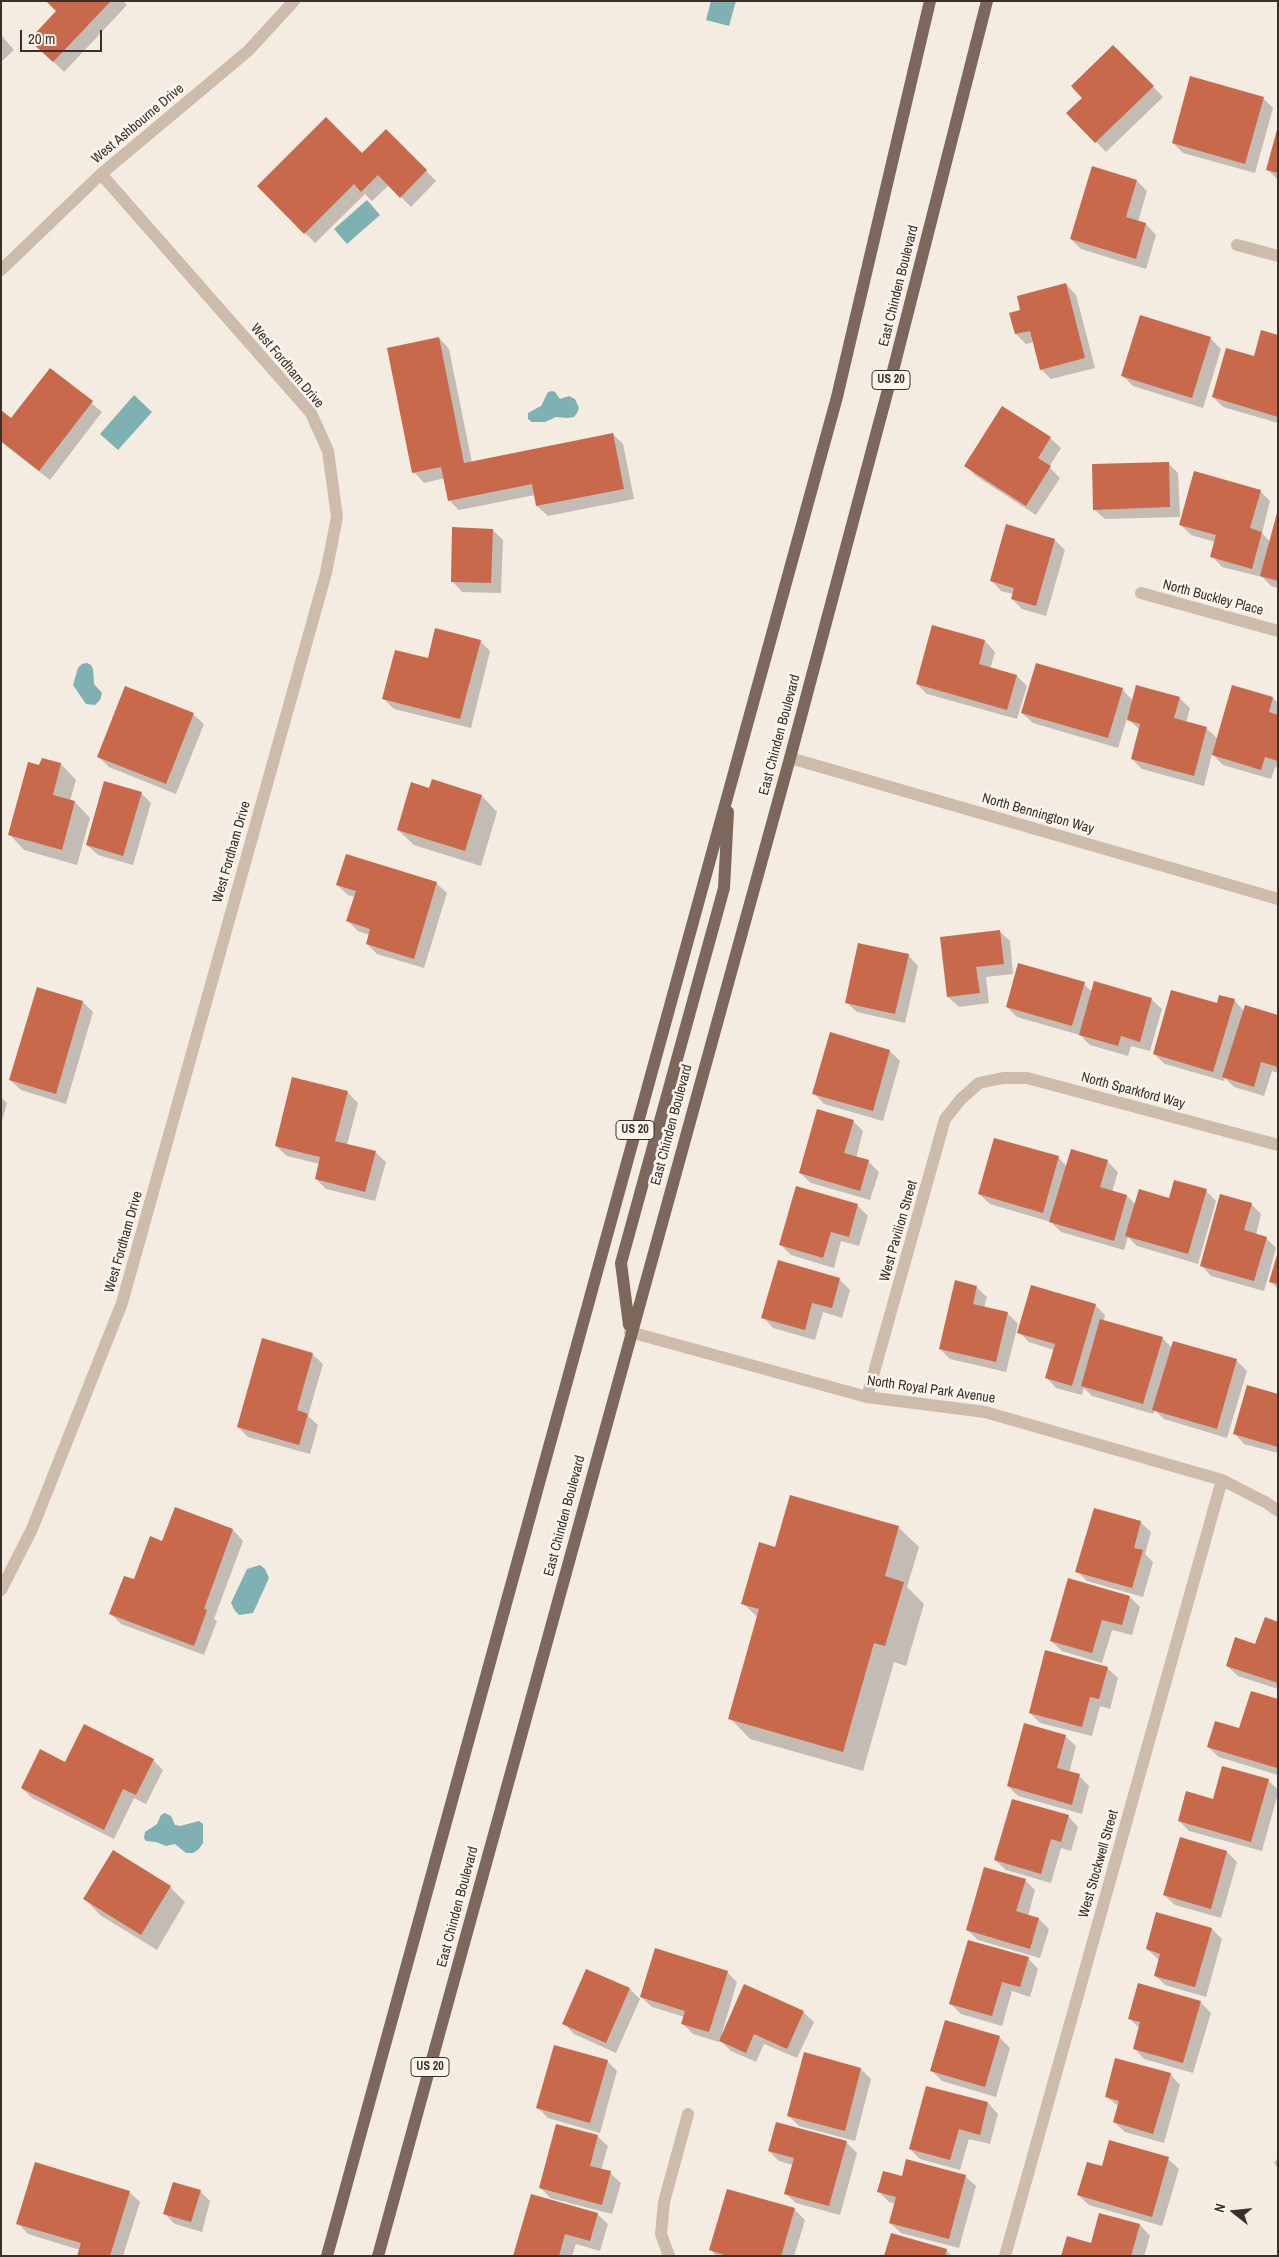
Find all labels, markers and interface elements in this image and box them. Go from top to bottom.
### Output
scale bar [22,20,105,52]
text: 20 m [28,28,55,49]
street label: West Ashbourne Drive [88,81,188,167]
street label: East Chinden Boulevard [876,224,922,348]
street label: West Fordham Drive [247,320,327,412]
road number: US 20 [872,370,910,390]
street label: North Buckley Place [1161,577,1265,619]
street label: East Chinden Boulevard [756,673,804,797]
street label: North Bennington Way [980,790,1096,838]
street label: West Fordham Drive [209,799,255,905]
street label: East Chinden Boulevard [648,1063,696,1187]
street label: North Sparkford Way [1079,1069,1187,1113]
road number: US 20 [616,1120,654,1140]
street label: West Pavilion Street [877,1178,921,1284]
street label: West Fordham Drive [101,1189,147,1295]
street label: North Royal Park Avenue [866,1373,996,1407]
street label: East Chinden Boulevard [541,1454,589,1578]
street label: West Stockwell Street [1076,1808,1122,1920]
street label: East Chinden Boulevard [434,1845,482,1969]
road number: US 20 [411,2058,449,2076]
north arrow [1209,2187,1259,2237]
text: N [1210,2201,1229,2214]

